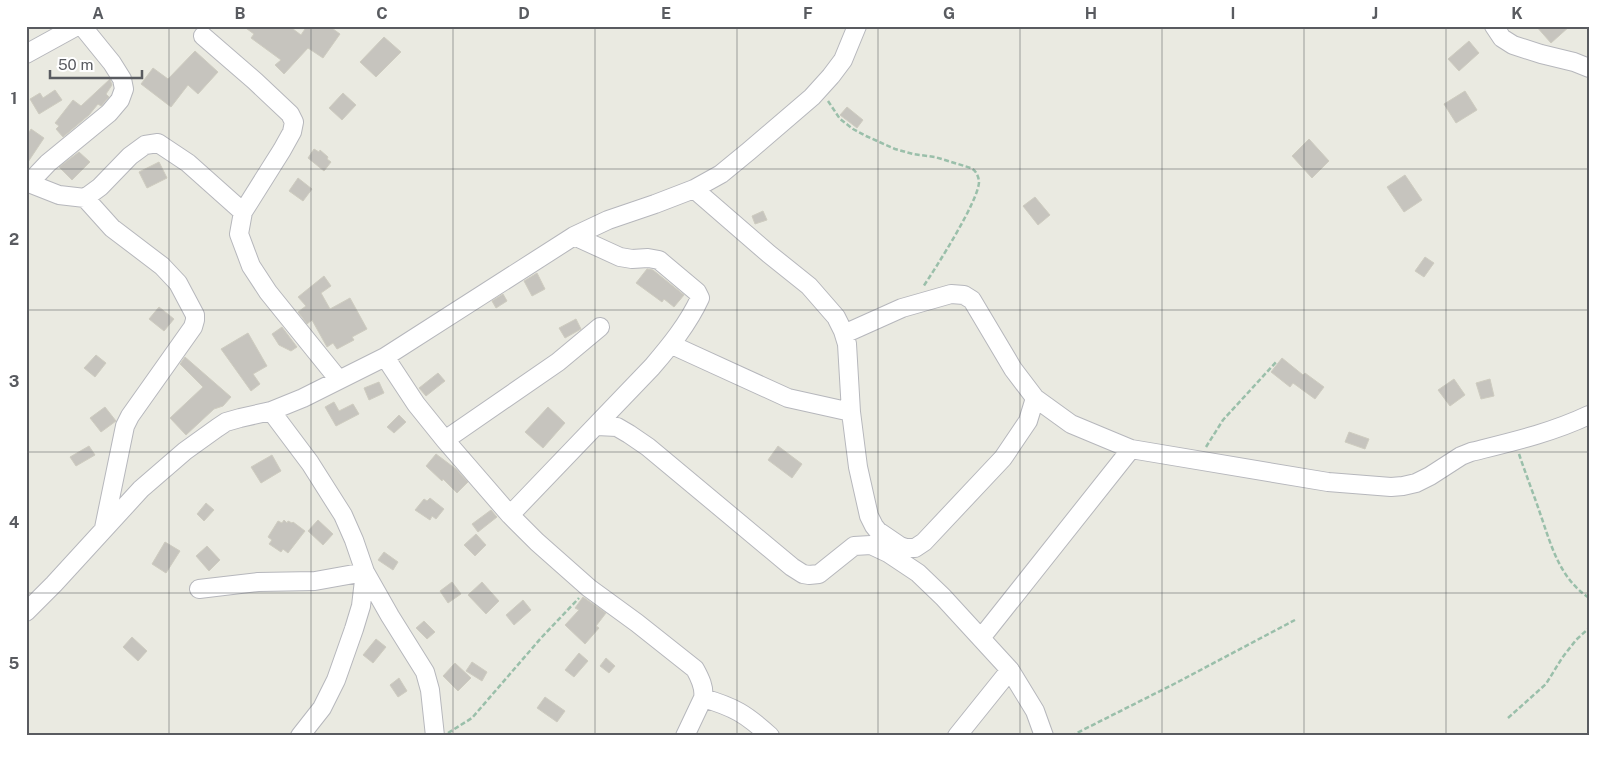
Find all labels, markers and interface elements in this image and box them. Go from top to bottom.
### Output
text: A [92,4,104,23]
text: B [235,4,246,23]
text: C [376,4,388,23]
text: D [518,4,530,23]
text: E [661,4,671,23]
text: F [803,4,813,23]
text: G [943,4,955,23]
text: H [1085,4,1097,23]
text: I [1231,4,1235,23]
text: J [1372,4,1378,23]
text: K [1511,4,1523,23]
scale bar [50,48,142,80]
text: 50 m [58,56,93,73]
text: 1 [11,89,17,108]
text: 2 [9,230,19,249]
text: 3 [9,372,19,391]
text: 4 [9,513,20,532]
text: 5 [9,654,20,673]

